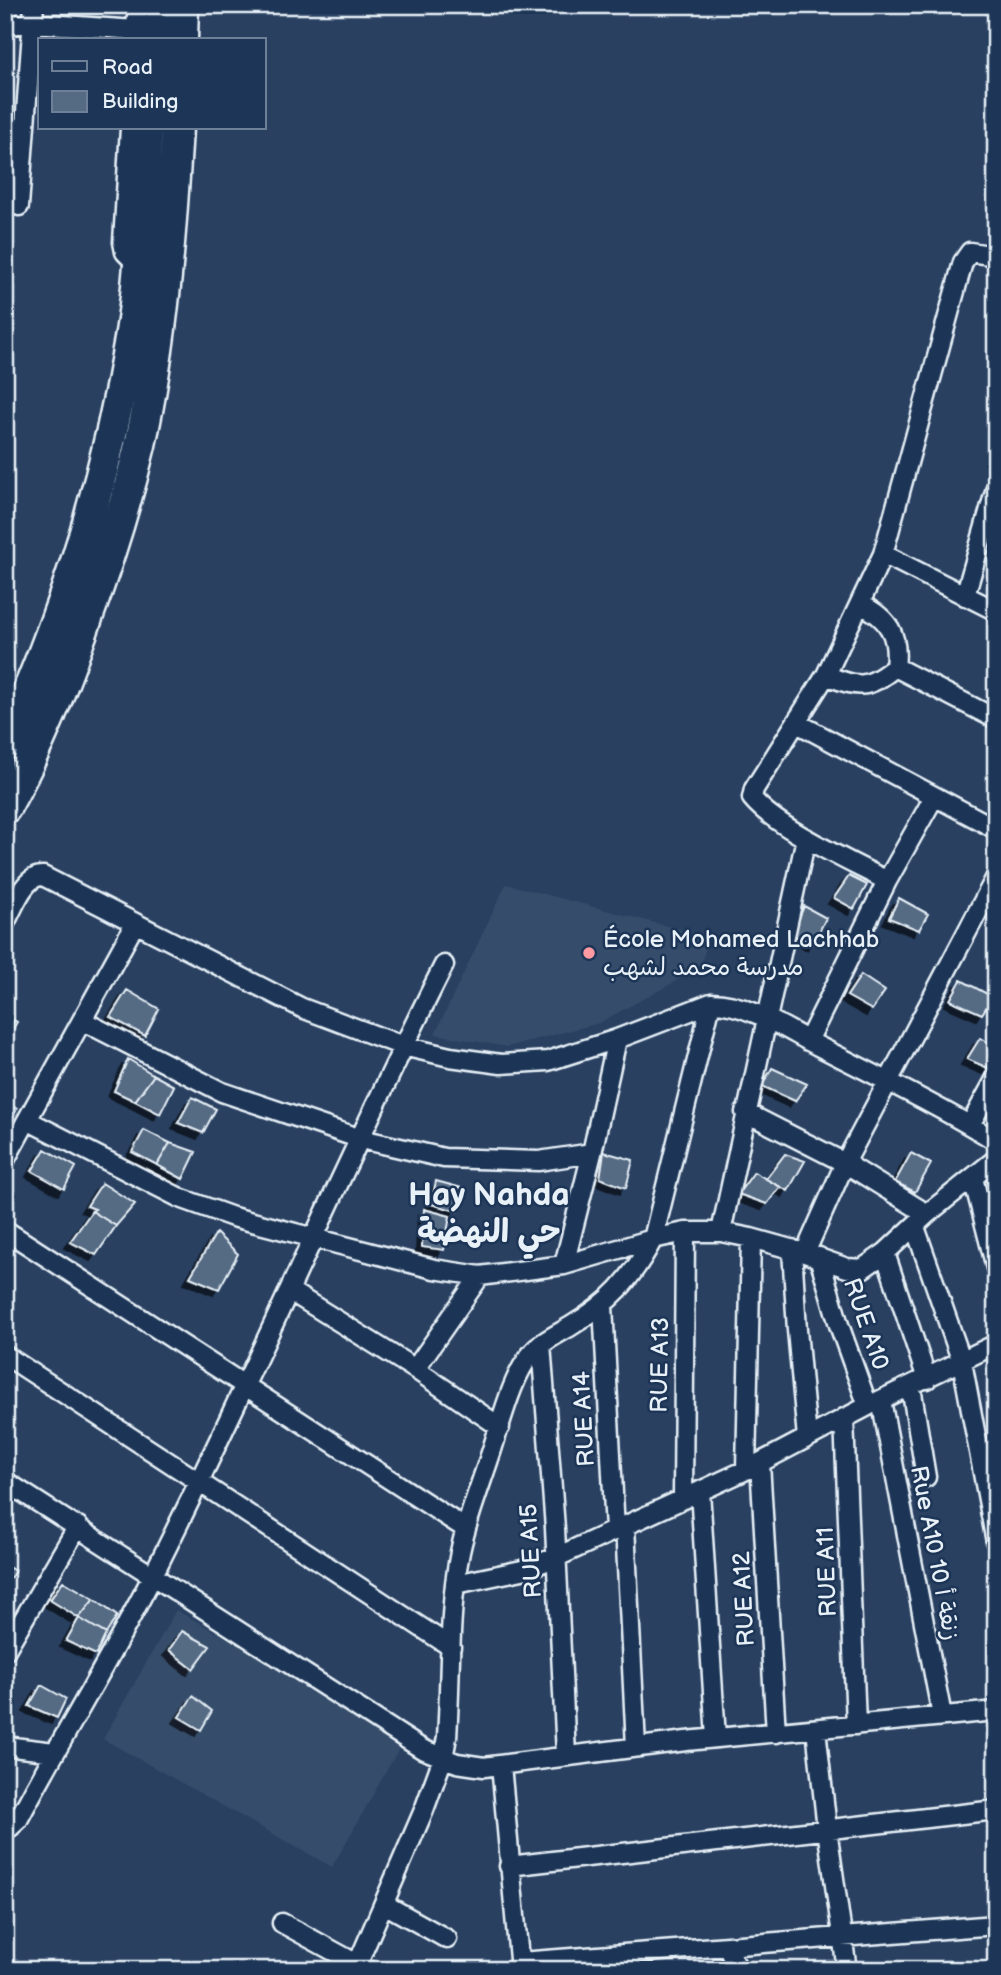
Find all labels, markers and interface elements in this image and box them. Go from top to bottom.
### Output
legend [38,38,266,130]
text: Road [102,55,153,80]
text: Building [102,89,178,114]
place label: École Mohamed Lachhab مدرسة محمد لشهب [603,924,879,982]
marker: École Mohamed Lachhab مدرسة محمد لشهب [581,945,597,961]
district label: Hay Nahda حي النهضة [408,1176,570,1260]
street label: RUE A10 [837,1274,895,1374]
street label: RUE A13 [645,1317,675,1413]
street label: RUE A14 [567,1370,601,1467]
street label: Rue A10 زنقة أ 10 [904,1463,967,1643]
street label: RUE A15 [514,1503,548,1599]
street label: RUE A11 [811,1526,843,1618]
street label: RUE A12 [727,1551,761,1647]

